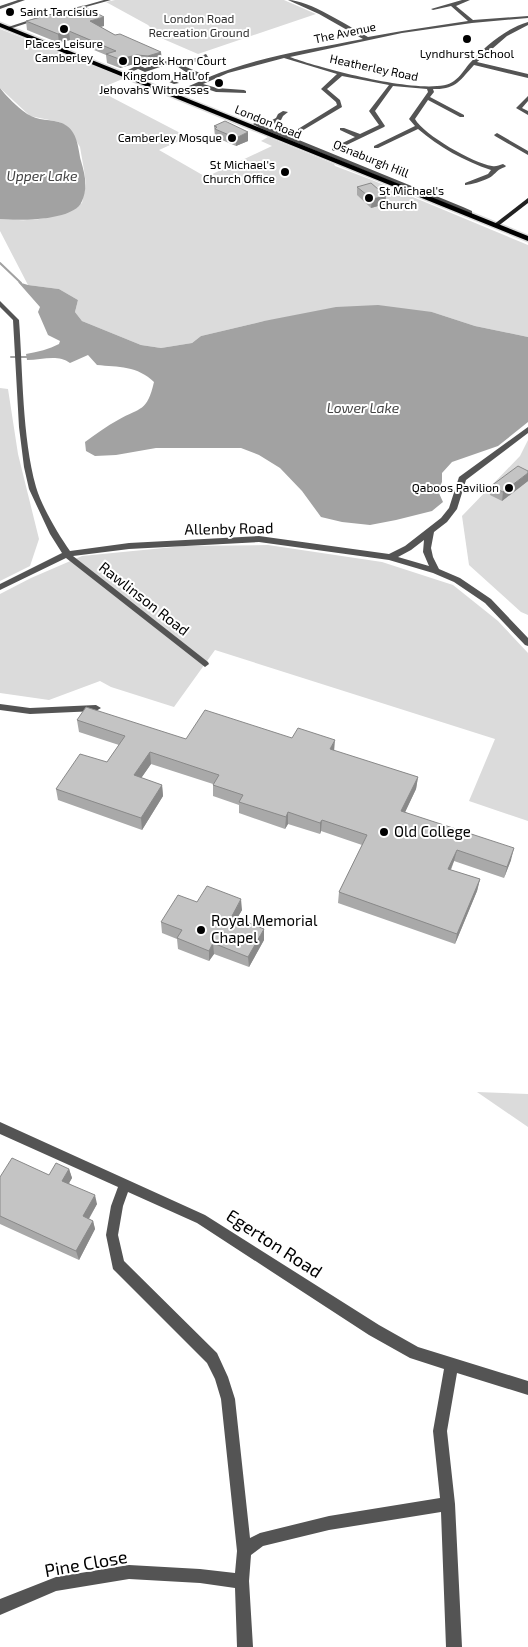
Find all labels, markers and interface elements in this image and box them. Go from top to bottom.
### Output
place label: Saint Tarcisius [20,4,98,18]
marker: Saint Tarcisius [4,6,16,18]
park label: London Road Recreation Ground [148,11,250,39]
street label: The Avenue [313,19,377,45]
marker: Places Leisure Camberley [58,23,70,35]
marker: Lyndhurst School [461,33,473,45]
place label: Places Leisure Camberley [25,36,103,64]
place label: Lyndhurst School [420,46,515,60]
street label: Heatherley Road [329,51,420,83]
place label: Derek Horn Court [133,53,227,67]
marker: Derek Horn Court [117,55,129,67]
place label: Kingdom Hall of Jehovahs Witnesses [99,68,209,96]
marker: Kingdom Hall of Jehovahs Witnesses [213,77,225,89]
street label: London Road [233,101,304,141]
place label: Camberley Mosque [118,130,222,144]
marker: Camberley Mosque [226,132,238,144]
street label: Osnaburgh Hill [331,136,412,180]
place label: St Michael's Church Office [203,157,275,185]
marker: St Michael's Church Office [279,166,291,178]
water label: Upper Lake [6,167,78,184]
place label: St Michael's Church [379,183,444,211]
marker: St Michael's Church [363,192,375,204]
water label: Lower Lake [327,399,400,416]
place label: Qaboos Pavilion [412,480,499,495]
marker: Qaboos Pavilion [503,482,515,494]
street label: Allenby Road [184,518,274,538]
street label: Rawlinson Road [96,557,193,639]
place label: Old College [394,822,471,840]
marker: Old College [378,826,390,838]
place label: Royal Memorial Chapel [211,911,318,946]
marker: Royal Memorial Chapel [195,924,207,936]
street label: Egerton Road [222,1204,327,1282]
street label: Pine Close [43,1545,129,1581]

